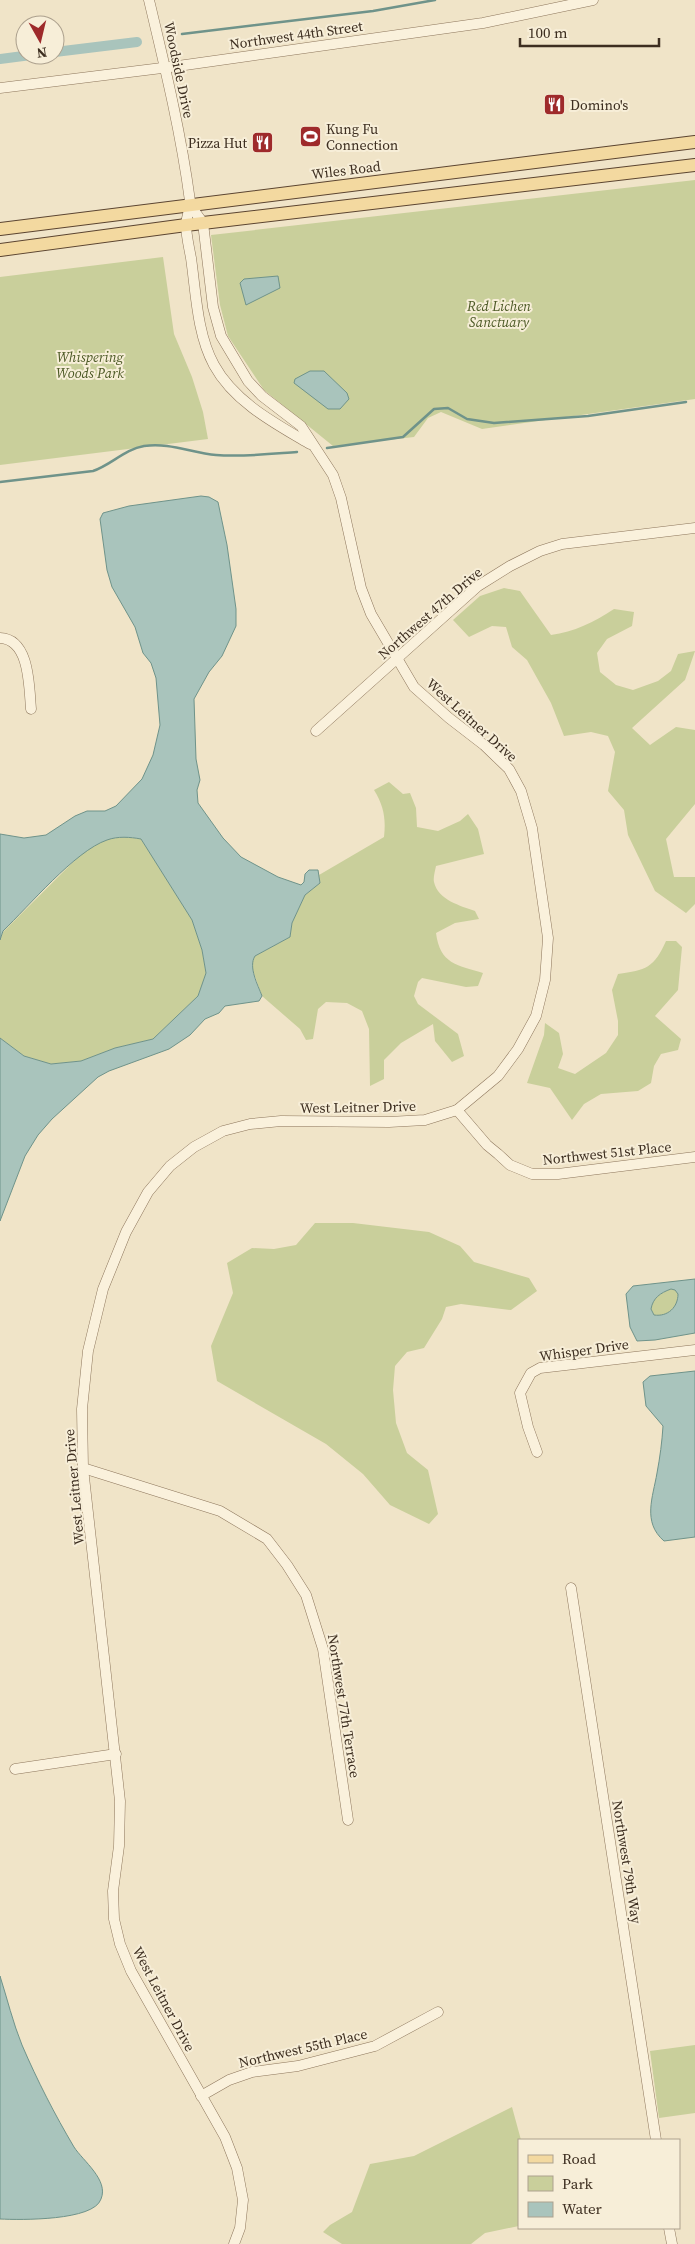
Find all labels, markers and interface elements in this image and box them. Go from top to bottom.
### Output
north arrow [15,15,65,65]
scale bar [520,15,659,47]
street label: Northwest 44th Street [228,16,364,54]
street label: Woodside Drive [159,20,199,120]
text: 100 m [528,22,568,43]
text: N [35,42,48,63]
restaurant icon: Domino's [542,93,566,117]
place label: Domino's [570,95,628,115]
place label: Kung Fu Connection [326,119,399,155]
sports icon: Kung Fu Connection [298,125,322,149]
restaurant icon: Pizza Hut [251,131,275,155]
place label: Pizza Hut [188,133,247,153]
street label: Wiles Road [310,156,382,184]
park label: Red Lichen Sanctuary [466,296,531,332]
park label: Whispering Woods Park [56,347,125,383]
street label: Northwest 47th Drive [374,562,486,664]
street label: West Leitner Drive [422,674,522,766]
street label: West Leitner Drive [300,1096,416,1118]
street label: Northwest 51st Place [542,1136,672,1170]
street label: Whisper Drive [538,1334,630,1366]
street label: West Leitner Drive [59,1428,89,1546]
street label: Northwest 77th Terrace [323,1633,365,1779]
street label: Northwest 79th Way [607,1799,647,1926]
street label: West Leitner Drive [128,1943,200,2055]
street label: Northwest 55th Place [237,2023,369,2073]
legend [518,2139,680,2229]
text: Road [562,2148,596,2169]
text: Park [562,2173,594,2194]
text: Water [562,2198,603,2219]

